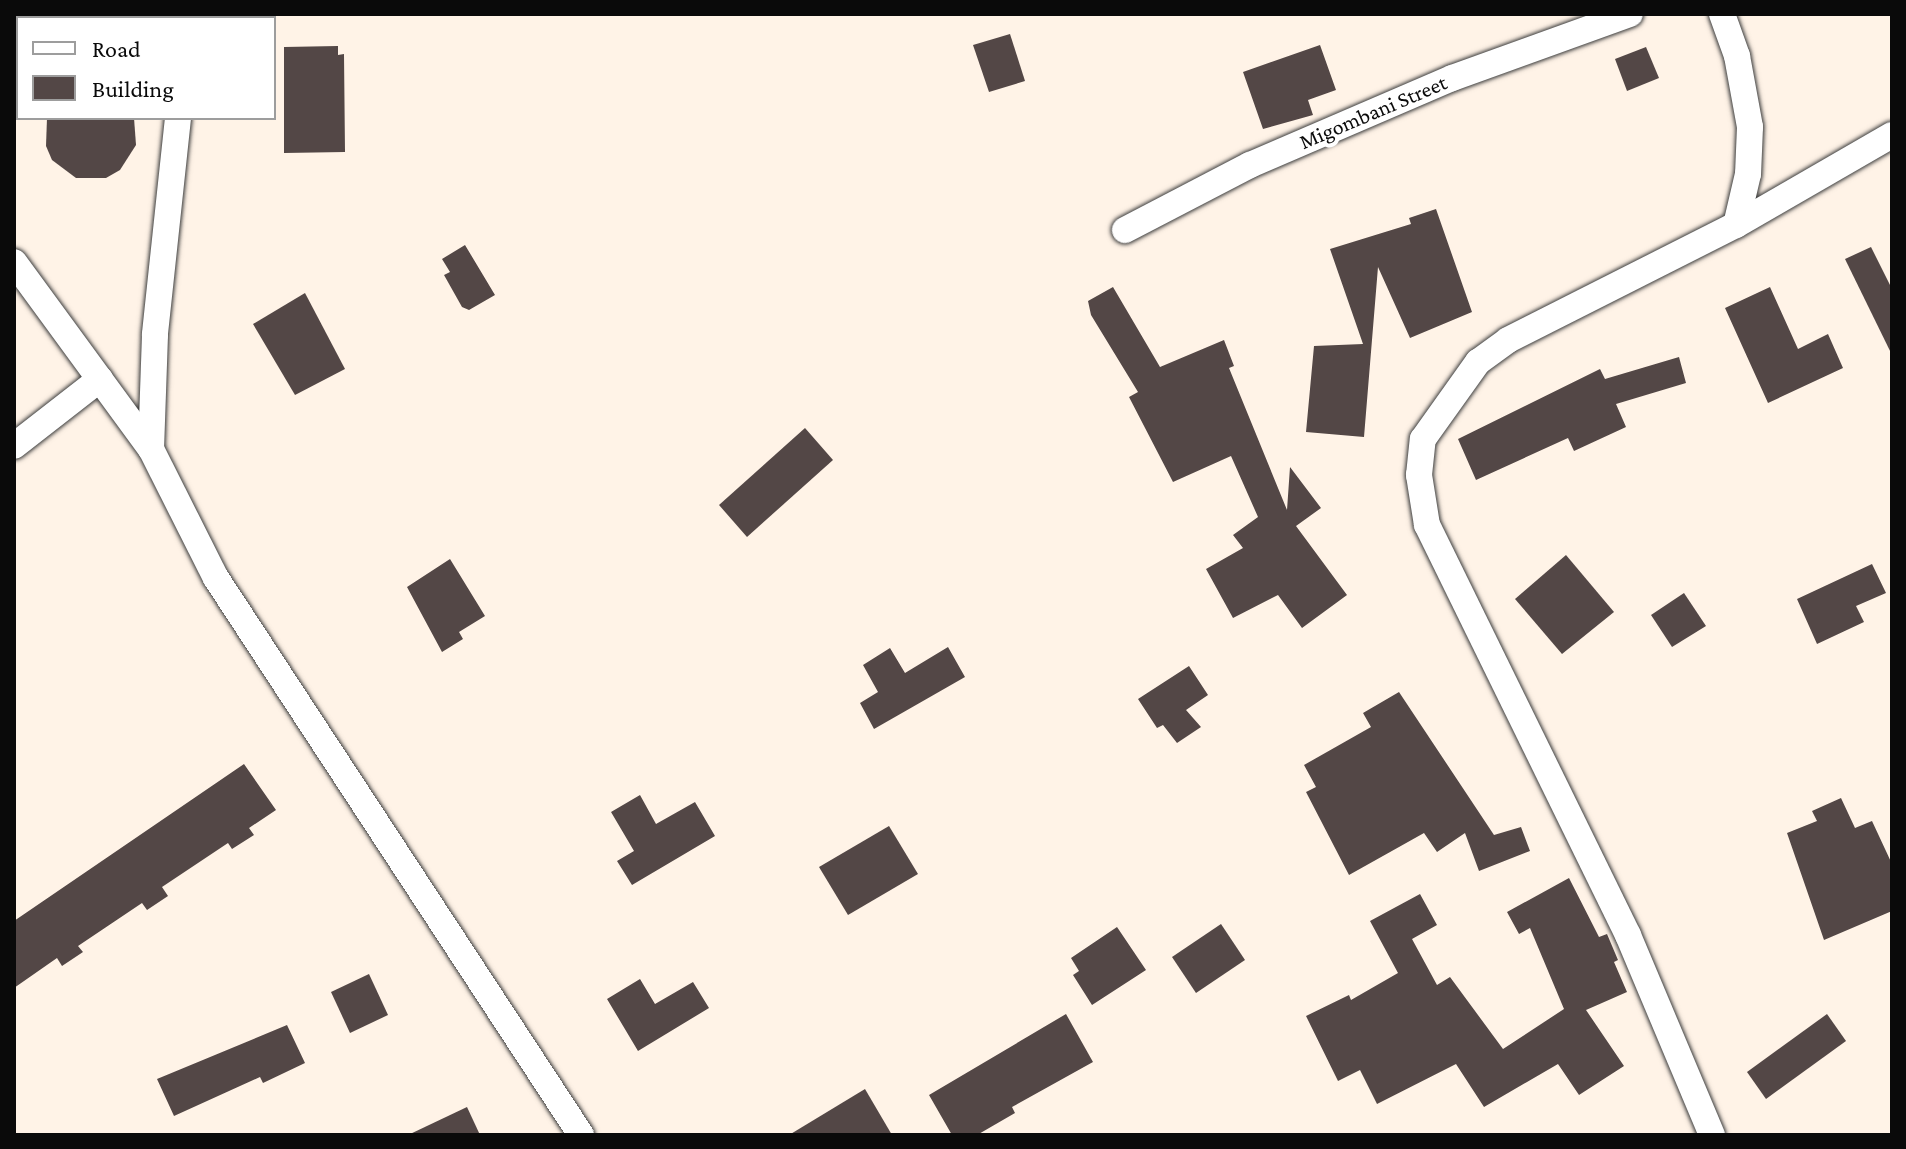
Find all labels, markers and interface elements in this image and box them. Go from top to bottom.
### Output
legend [16,16,276,120]
text: Road [92,35,141,62]
street label: Migombani Street [1295,69,1451,155]
text: Building [92,75,174,102]

